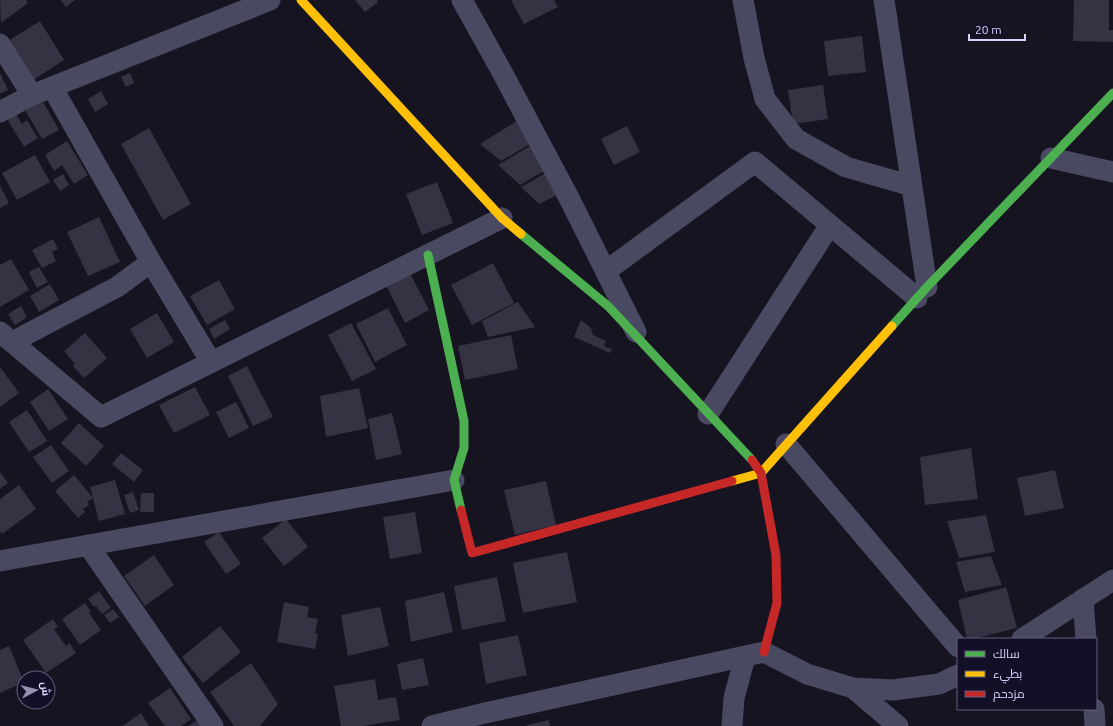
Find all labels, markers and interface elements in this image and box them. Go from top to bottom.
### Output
scale bar [969,16,1025,42]
text: 20 m [975,23,1002,36]
legend [957,638,1097,710]
text: سالك [993,647,1020,660]
text: بطيء [993,667,1022,684]
north arrow [16,670,56,710]
text: ش [38,681,53,697]
text: مزدحم [993,687,1025,702]

